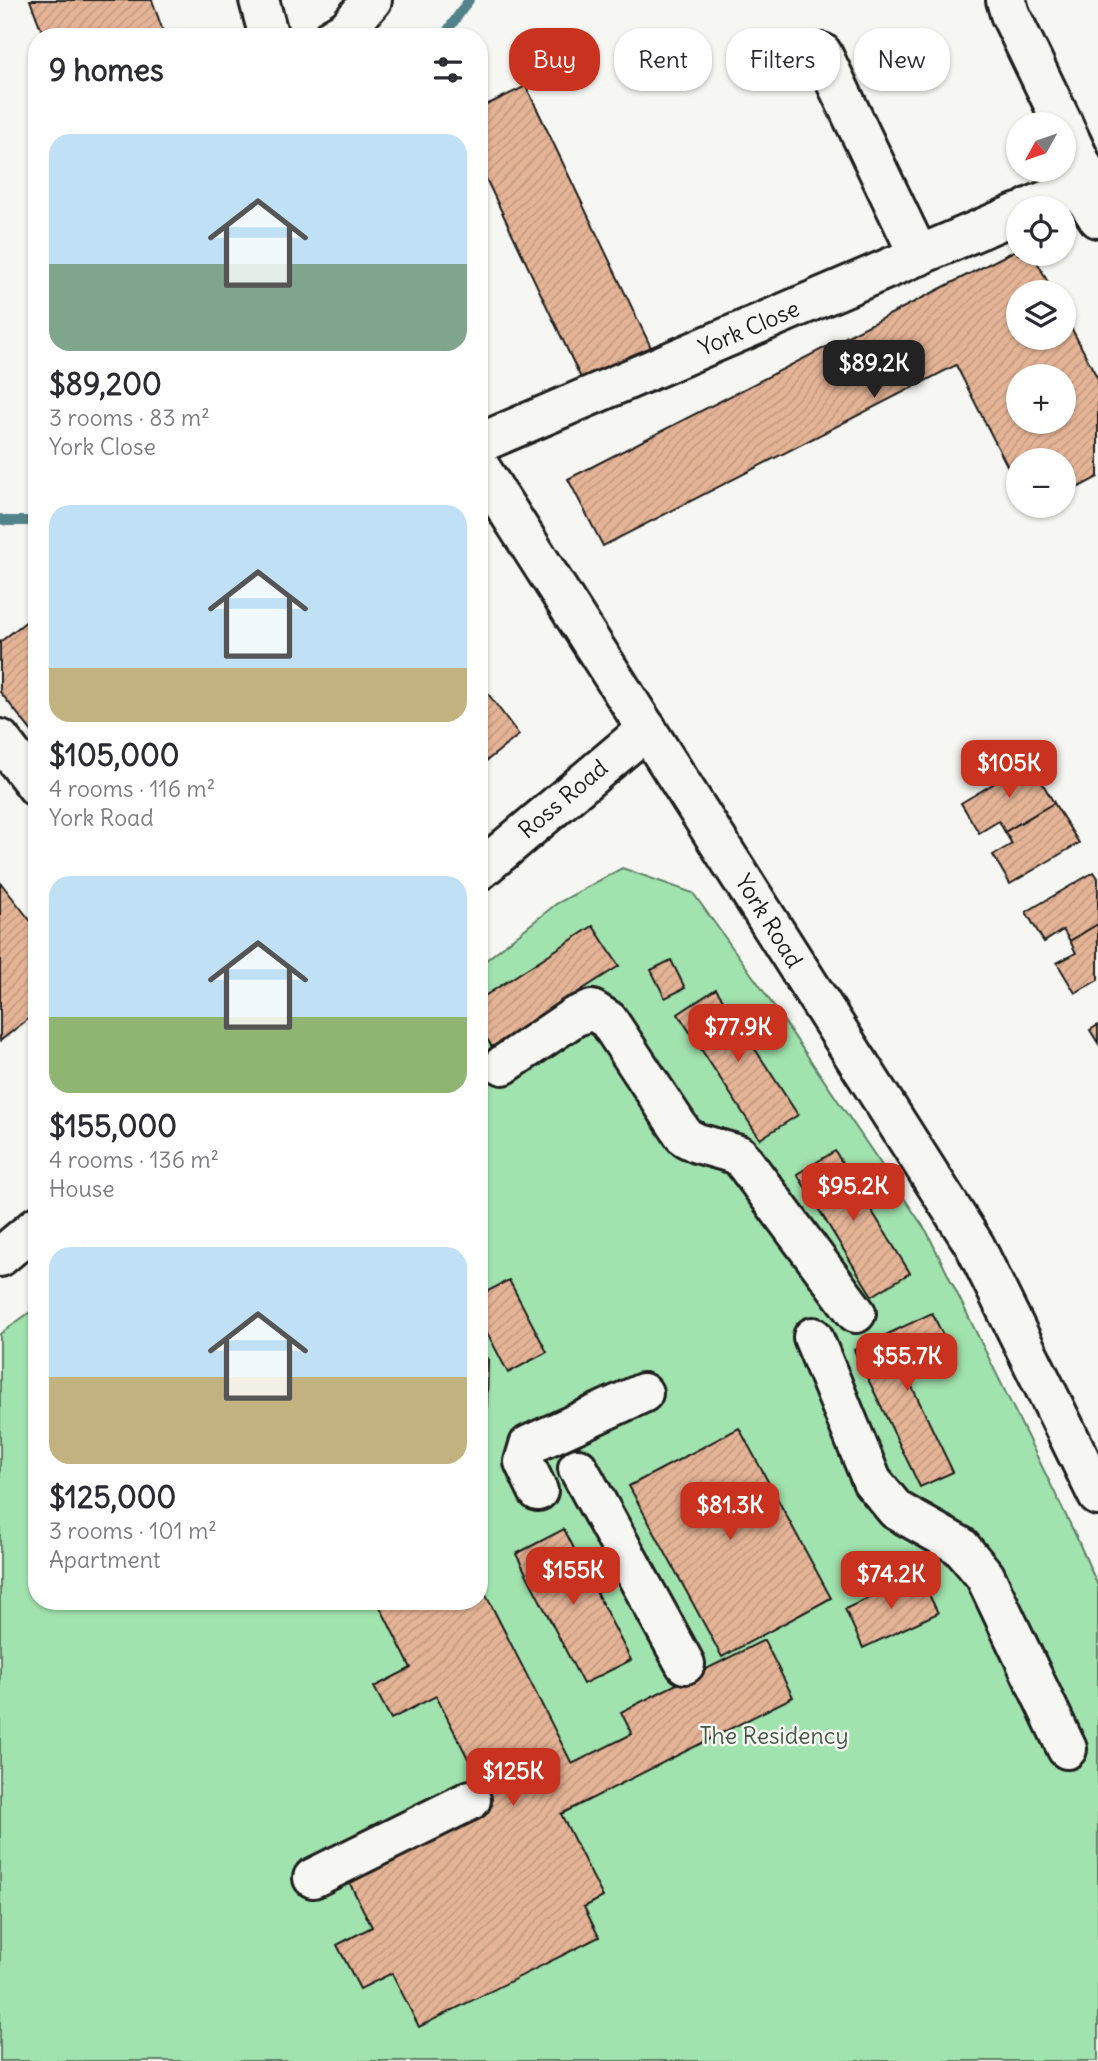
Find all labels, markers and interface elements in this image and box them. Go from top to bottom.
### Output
chip: Buy [509,28,600,91]
chip: Rent [614,28,712,91]
chip: Filters [726,28,840,91]
chip: New [854,28,950,91]
text: 9 homes [49,51,164,89]
icon: filters [429,51,467,89]
north arrow [1006,112,1076,182]
map controls [1006,112,1076,518]
icon: home [195,180,321,306]
button: locate [1006,196,1076,266]
button: layers [1006,280,1076,350]
street label: York Close [694,293,804,362]
pin: $89.2K [817,340,931,400]
text: $89.2K [839,348,909,377]
button: + [1006,364,1076,434]
text: $89,200 [49,365,162,403]
text: 3 rooms · 83 m² [49,403,210,432]
text: York Close [49,432,156,461]
button: − [1006,448,1076,518]
icon: home [195,551,321,677]
text: $105,000 [49,736,180,774]
pin: $105K [960,740,1058,800]
text: $105K [977,748,1041,777]
street label: Ross Road [512,753,613,844]
text: 4 rooms · 116 m² [49,774,215,803]
text: York Road [49,803,154,832]
street label: York Road [729,869,809,973]
icon: home [195,922,321,1048]
pin: $77.9K [681,1004,795,1064]
text: $77.9K [704,1012,772,1041]
text: $155,000 [49,1107,177,1145]
text: 4 rooms · 136 m² [49,1145,219,1174]
pin: $95.2K [796,1164,910,1223]
text: $95.2K [818,1171,888,1200]
text: House [49,1174,115,1203]
icon: home [195,1293,321,1419]
pin: $55.7K [850,1334,964,1393]
text: $55.7K [872,1341,942,1370]
text: $125,000 [49,1478,176,1516]
pin: $81.3K [673,1482,787,1542]
text: $81.3K [696,1490,764,1519]
text: 3 rooms · 101 m² [49,1516,217,1545]
text: Apartment [49,1545,161,1574]
pin: $155K [524,1548,622,1607]
pin: $74.2K [834,1552,948,1611]
text: $155K [542,1555,604,1584]
text: $74.2K [857,1559,925,1588]
park label: The Residency [699,1721,849,1750]
pin: $125K [464,1748,562,1808]
text: $125K [482,1756,544,1785]

